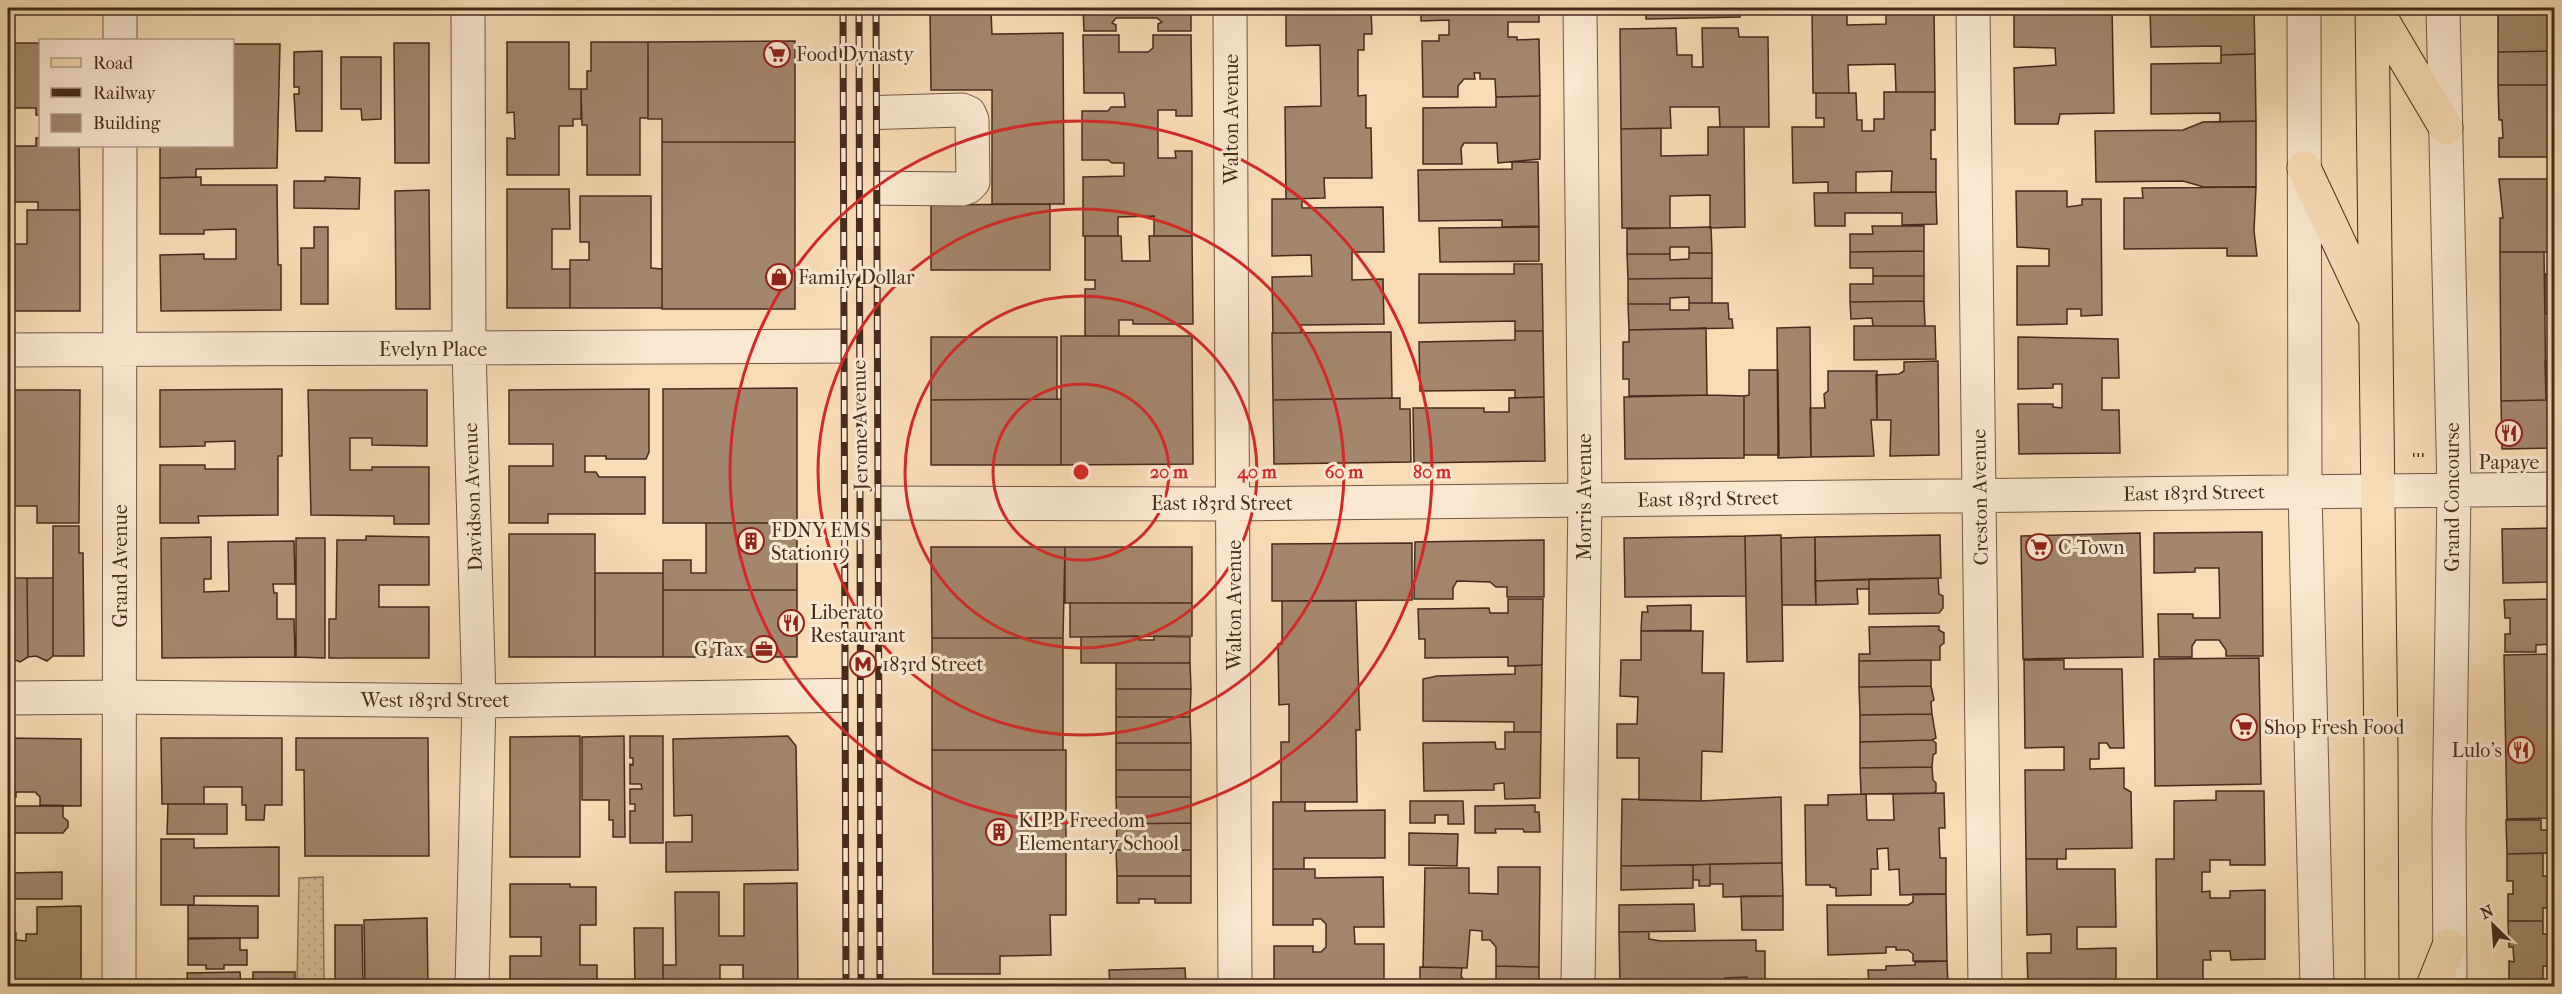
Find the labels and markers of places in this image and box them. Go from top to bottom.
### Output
supermarket icon: Food Dynasty [762,39,792,69]
place label: Food Dynasty [796,43,915,66]
shop icon: Family Dollar [764,262,794,292]
place label: Family Dollar [798,266,915,289]
restaurant icon: Papaye [2494,418,2524,448]
place label: Papaye [2479,451,2540,474]
centre of rings [1071,462,1091,482]
place label: FDNY EMS Station19 [771,519,871,565]
building icon: FDNY EMS Station19 [736,526,766,556]
supermarket icon: C-Town [2024,532,2054,562]
place label: C-Town [2058,536,2125,559]
place label: Liberato Restaurant [810,601,906,647]
restaurant icon: Liberato Restaurant [776,608,806,638]
office icon: G Tax [749,634,779,664]
place label: G Tax [694,638,745,661]
metro station icon: 183rd Street [848,649,878,679]
place label: 183rd Street [882,653,984,676]
supermarket icon: Shop Fresh Food [2229,712,2259,742]
place label: Shop Fresh Food [2264,716,2406,739]
restaurant icon: Lulo’s [2506,735,2536,765]
place label: Lulo’s [2452,739,2502,762]
place label: KIPP Freedom Elementary School [1018,809,1180,855]
building icon: KIPP Freedom Elementary School [984,817,1014,847]

